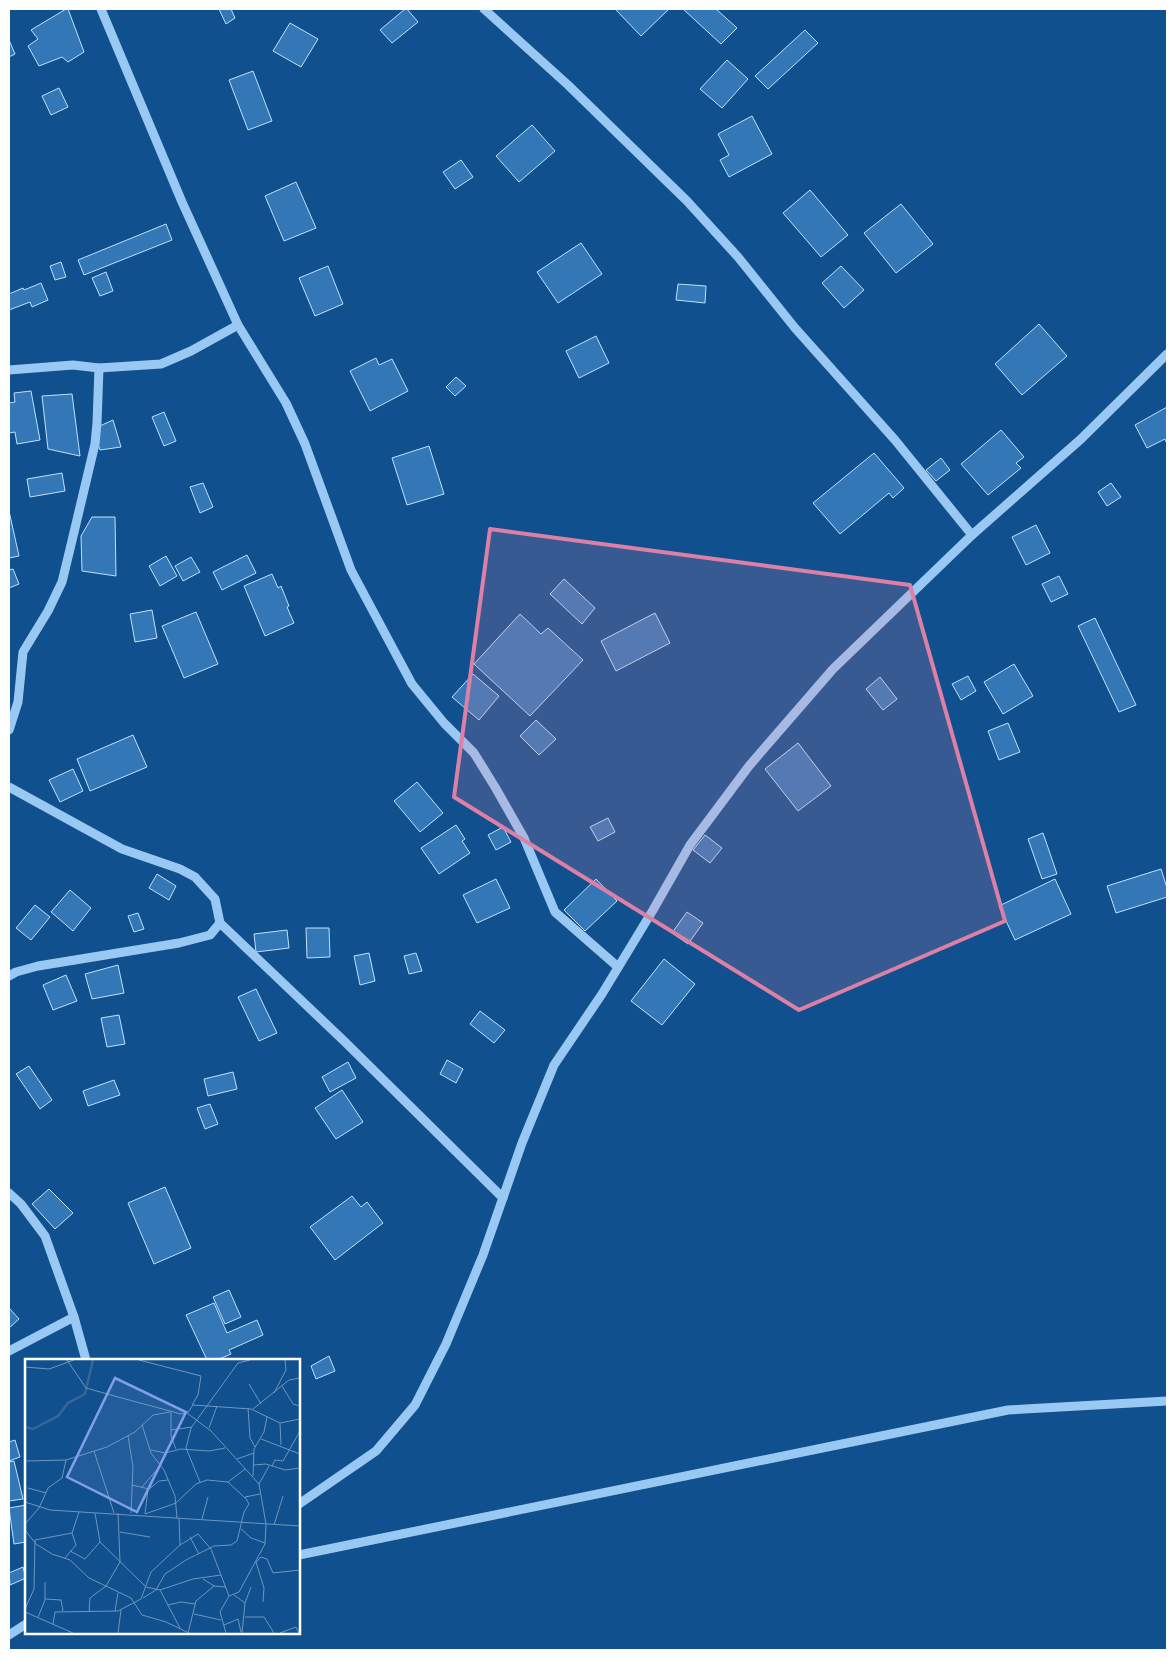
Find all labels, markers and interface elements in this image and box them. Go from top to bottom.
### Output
inset map [25,1359,300,1634]

